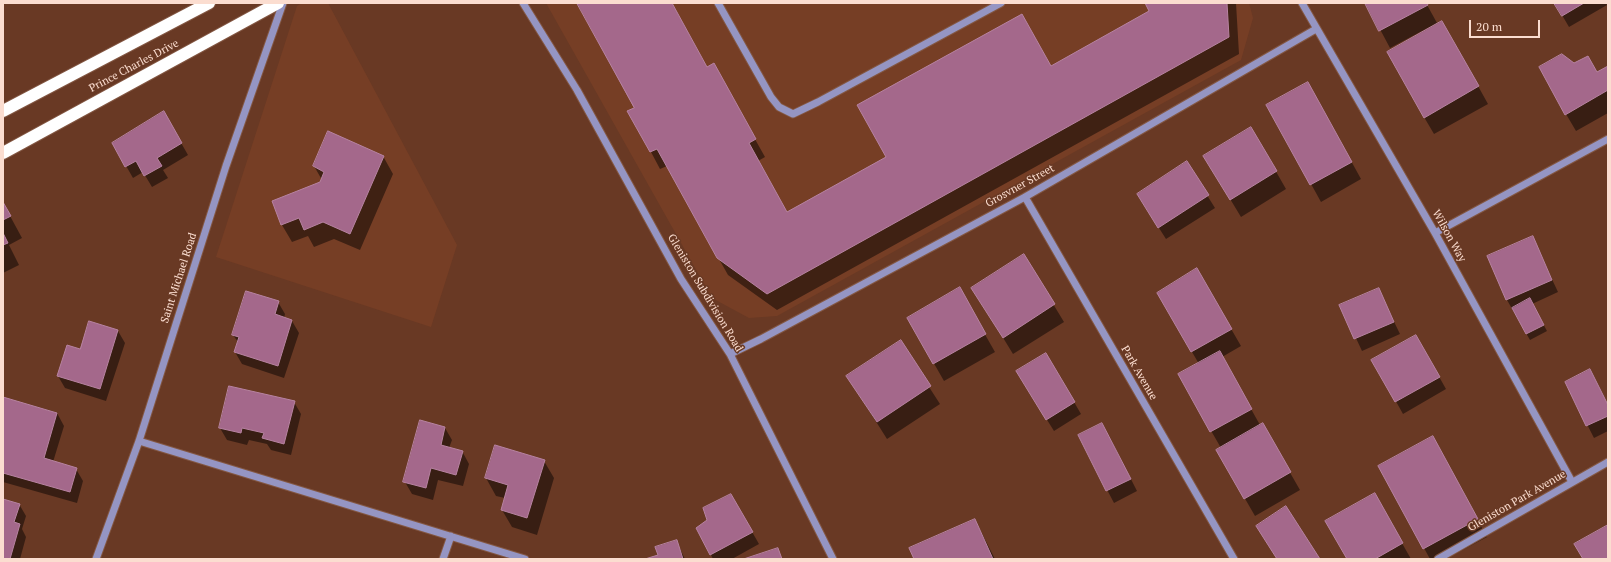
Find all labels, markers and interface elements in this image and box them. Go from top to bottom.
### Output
scale bar [1471,12,1542,38]
text: 20 m [1476,19,1502,34]
street label: Prince Charles Drive [87,37,181,95]
street label: Grosvner Street [983,162,1057,210]
street label: Wilson Way [1429,208,1469,264]
street label: Saint Michael Road [158,231,200,325]
street label: Gleniston Subdivision Road [665,232,745,354]
street label: Park Avenue [1118,343,1160,403]
street label: Gleniston Park Avenue [1466,468,1568,534]

